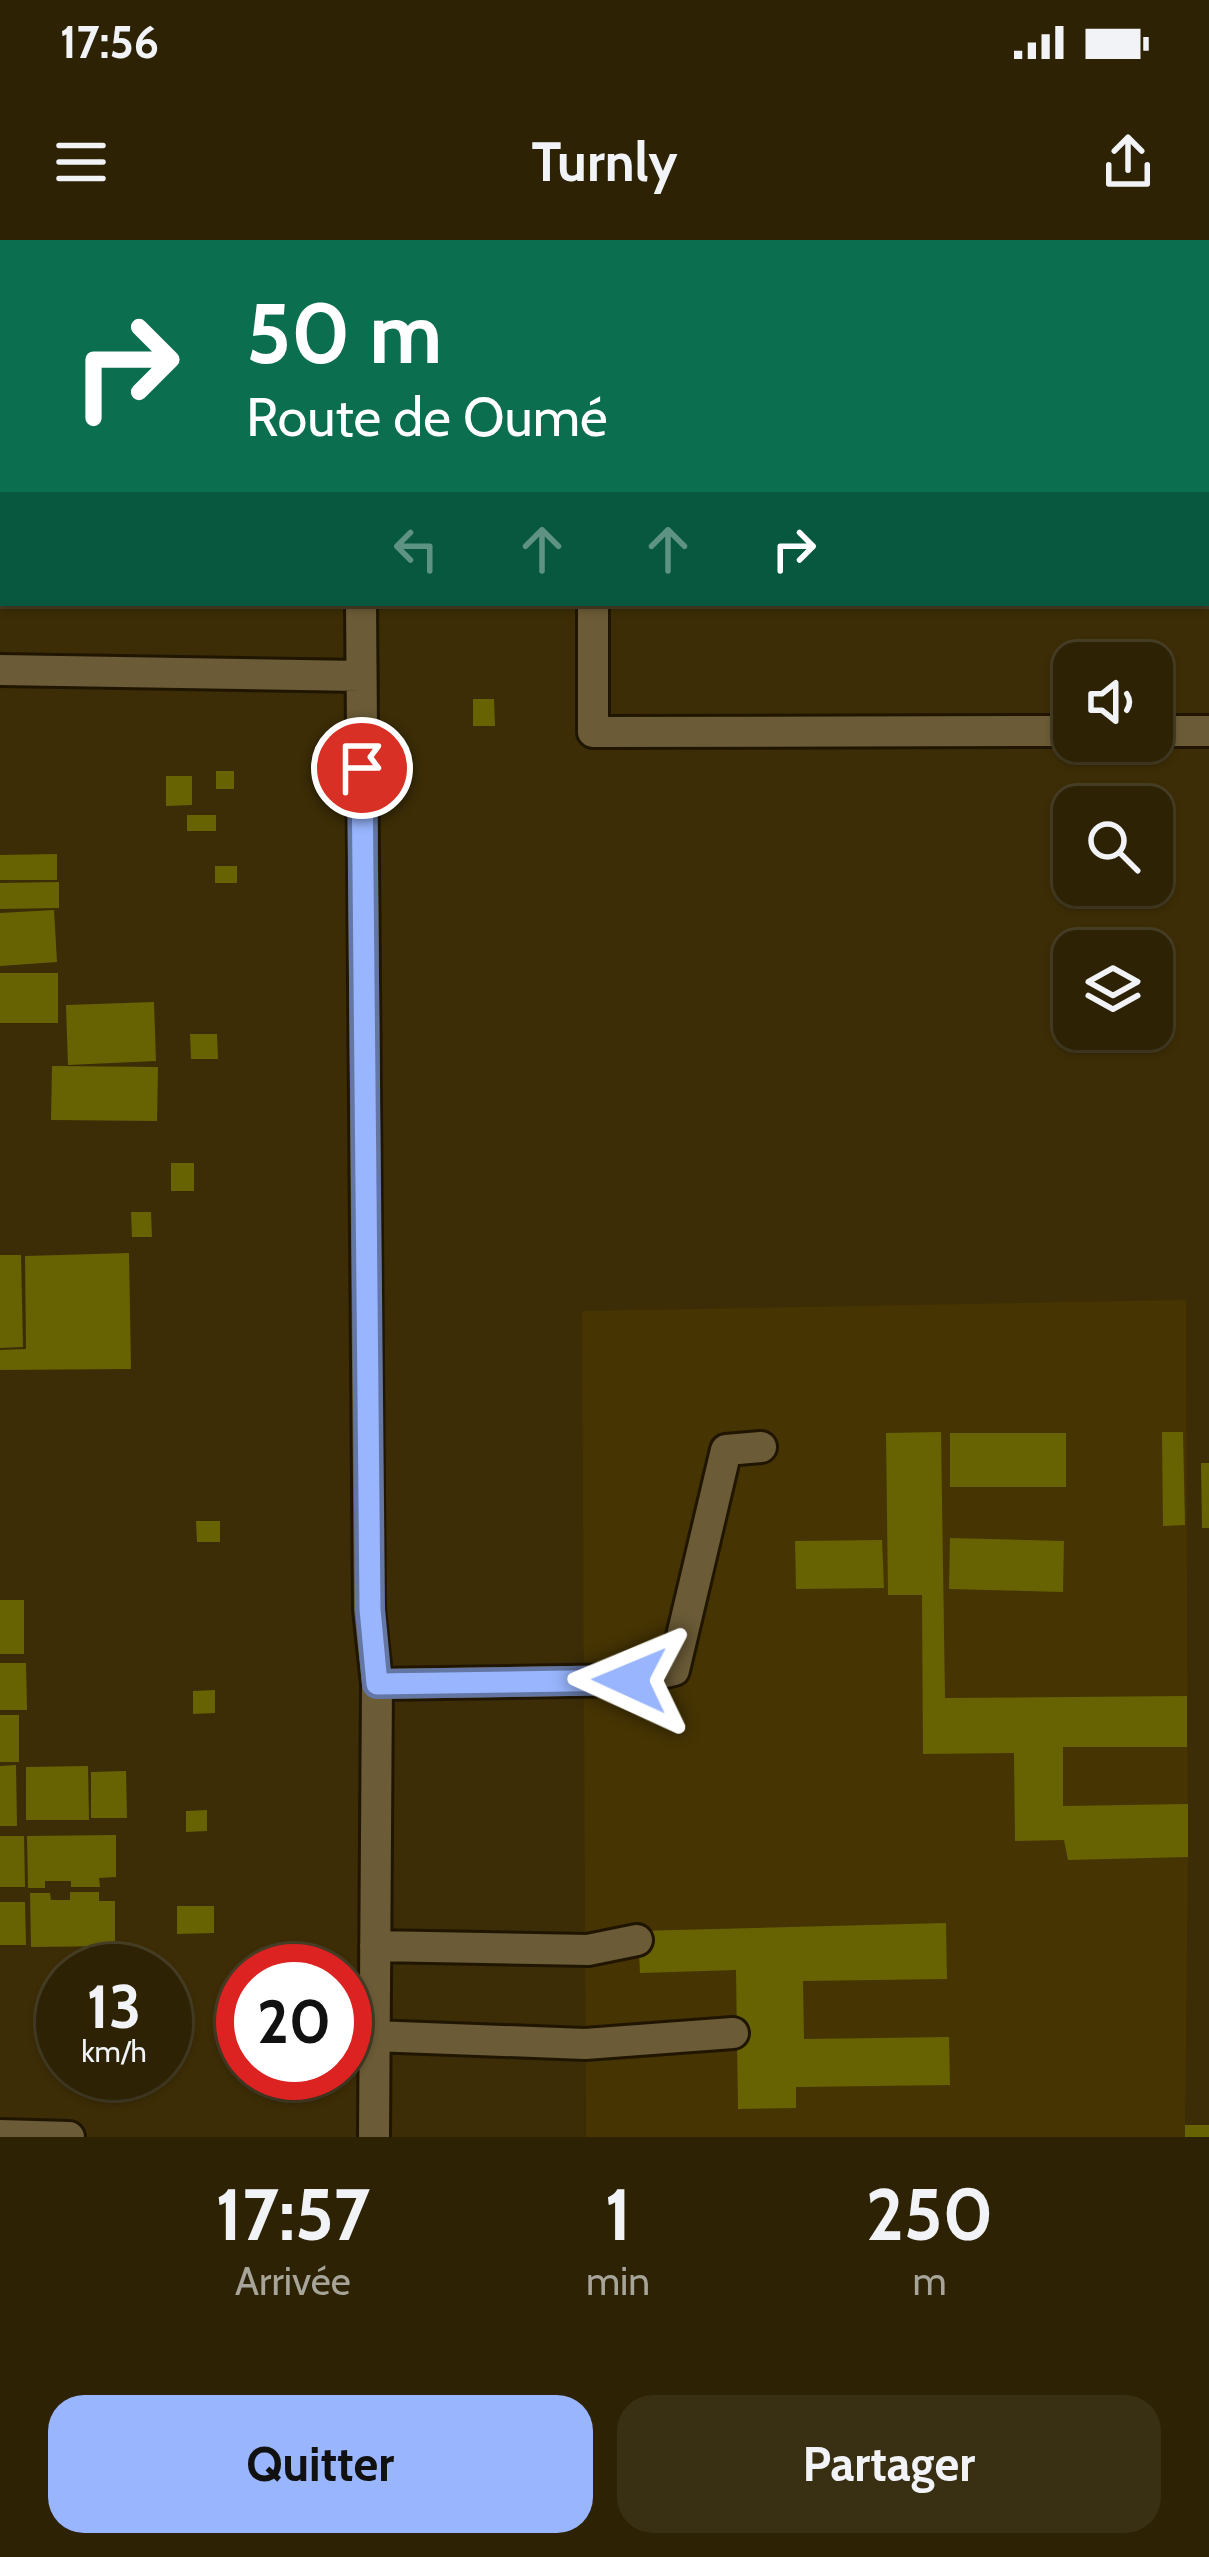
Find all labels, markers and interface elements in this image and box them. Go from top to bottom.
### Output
text: 17:56 [60,15,159,69]
icon: menu [48,129,114,195]
text: Turnly [532,129,677,195]
icon: share [1095,129,1161,195]
text: 50 m [246,282,442,384]
icon: right [48,288,204,444]
text: Route de Oumé [246,384,608,450]
icon: left [383,516,449,582]
icon: ahead [509,516,575,582]
icon: ahead [635,516,701,582]
icon: right [761,516,827,582]
map controls [1053,642,1173,1050]
button: sound [1053,642,1173,762]
pin [311,717,413,819]
icon: arrive [329,735,395,801]
button: search [1053,786,1173,906]
button: layers [1053,930,1173,1050]
position arrow [567,1617,693,1743]
speed limit sign: 20 [216,1944,372,2100]
text: 13 [87,1970,141,2043]
text: km/h [81,2033,147,2070]
text: 17:57 [216,2171,370,2258]
text: 1 [605,2171,631,2258]
text: 250 [866,2171,993,2258]
text: Arrivée [235,2257,351,2305]
text: min [586,2257,650,2305]
text: m [912,2257,947,2305]
button: Quitter [48,2395,593,2533]
button: Partager [617,2395,1161,2533]

